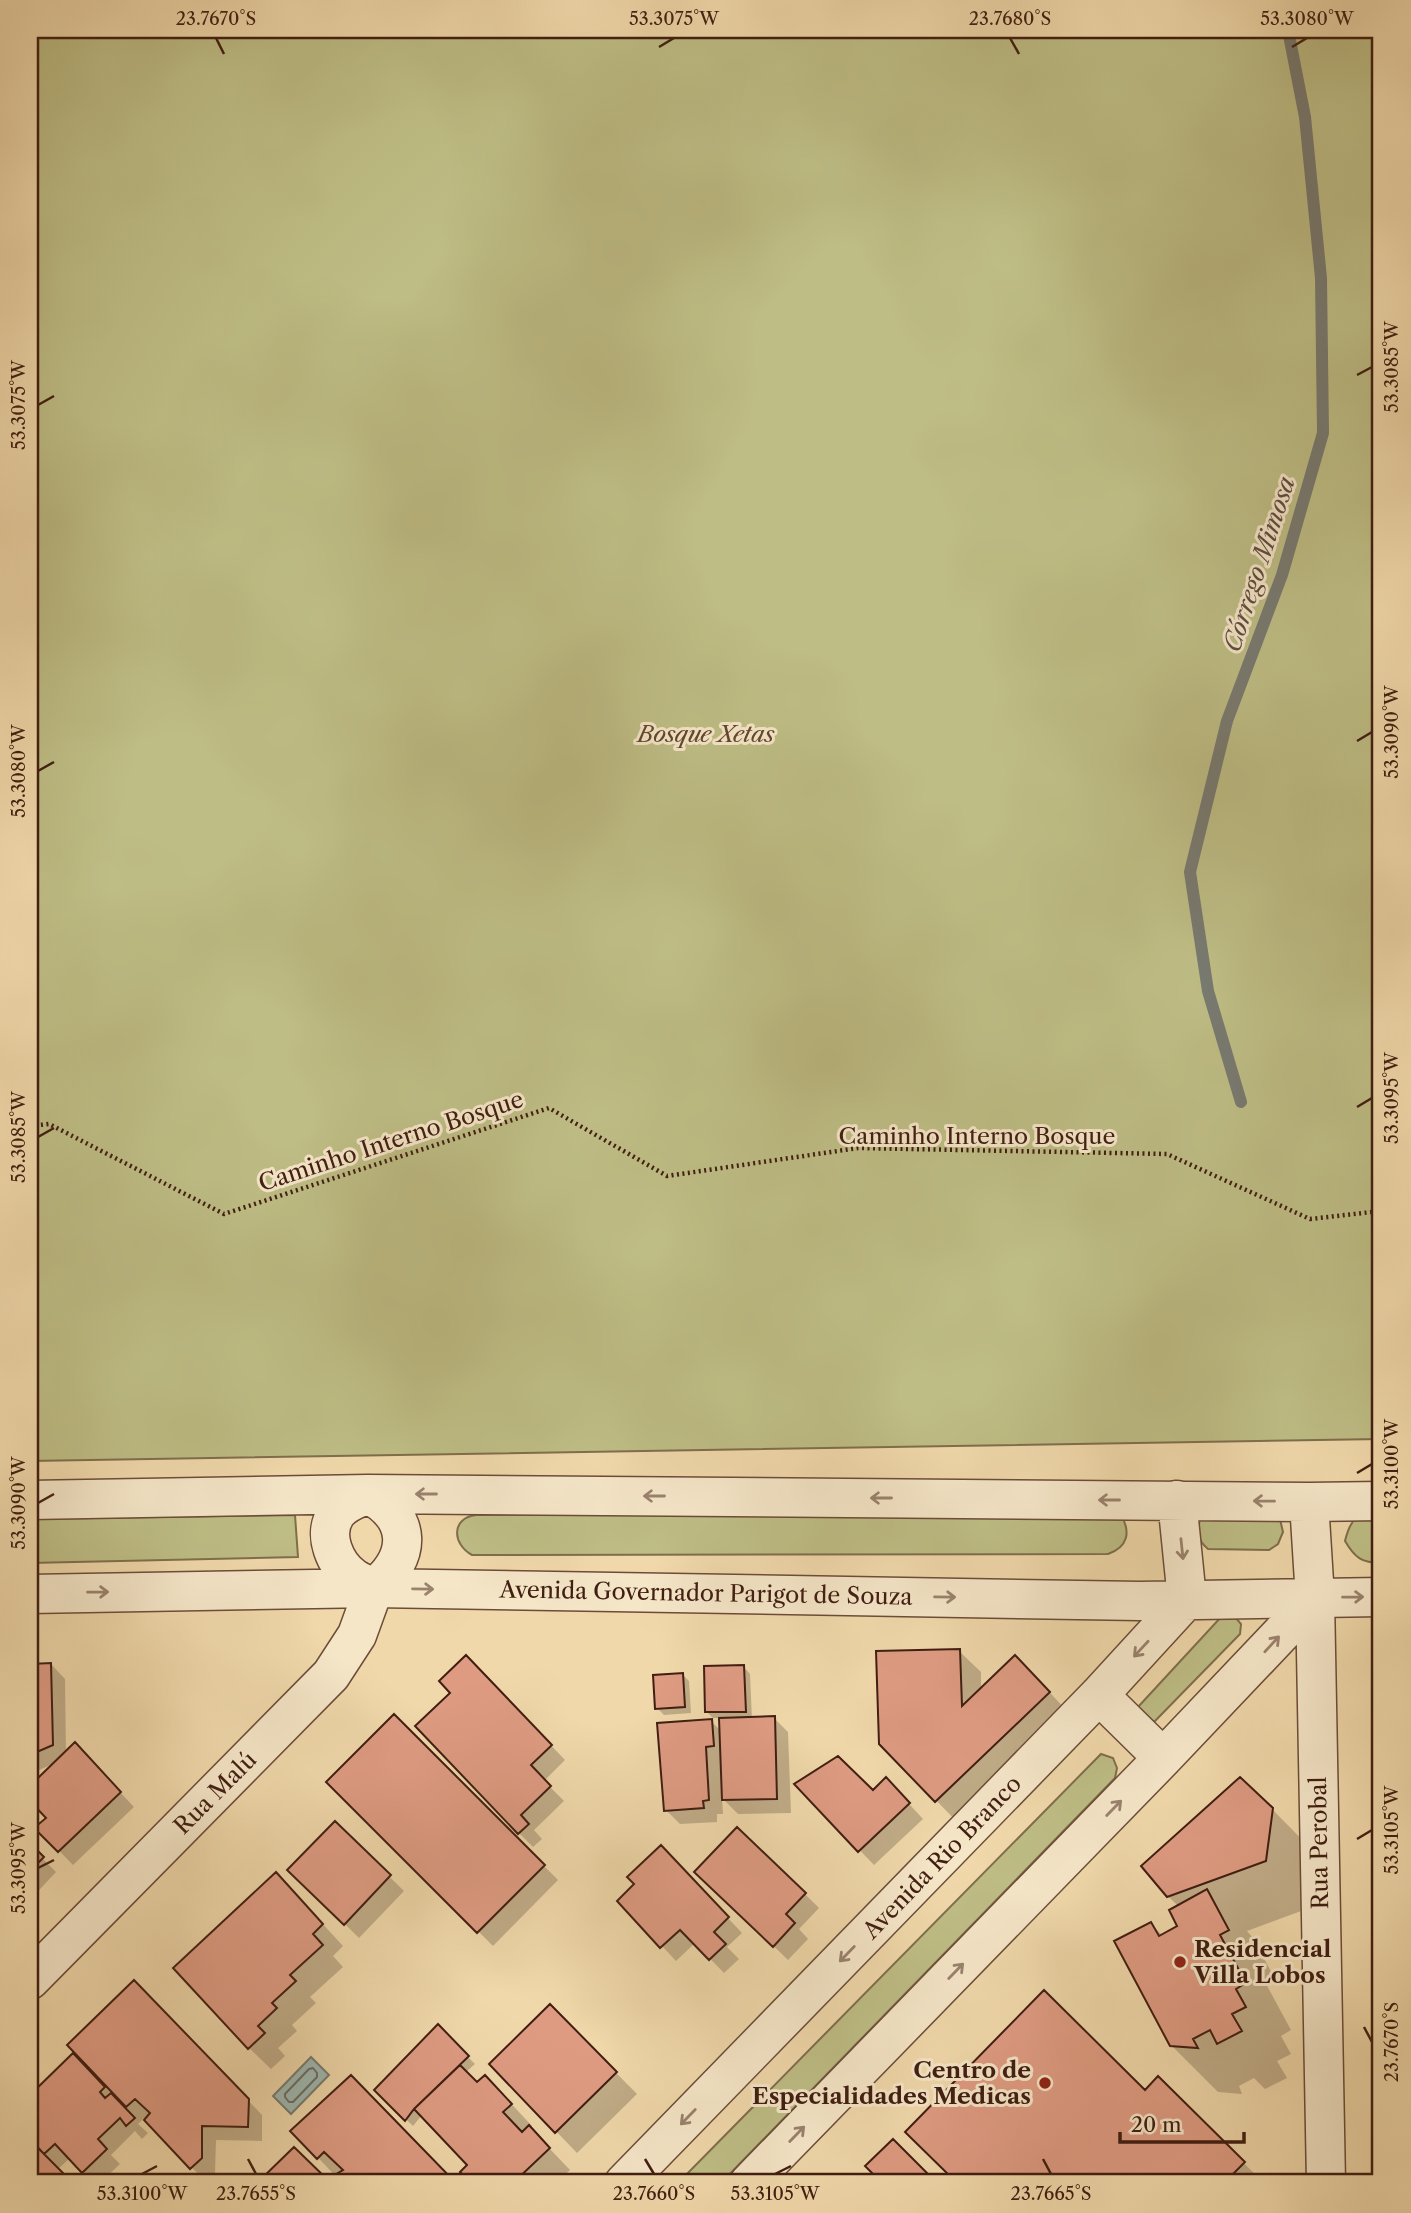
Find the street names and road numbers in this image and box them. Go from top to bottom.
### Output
street label: Caminho Interno Bosque [255,1085,527,1197]
street label: Caminho Interno Bosque [839,1122,1115,1150]
street label: Avenida Governador Parigot de Souza [498,1575,914,1611]
street label: Rua Malú [168,1746,262,1840]
street label: Avenida Rio Branco [856,1770,1027,1945]
street label: Rua Perobal [1304,1776,1334,1910]

